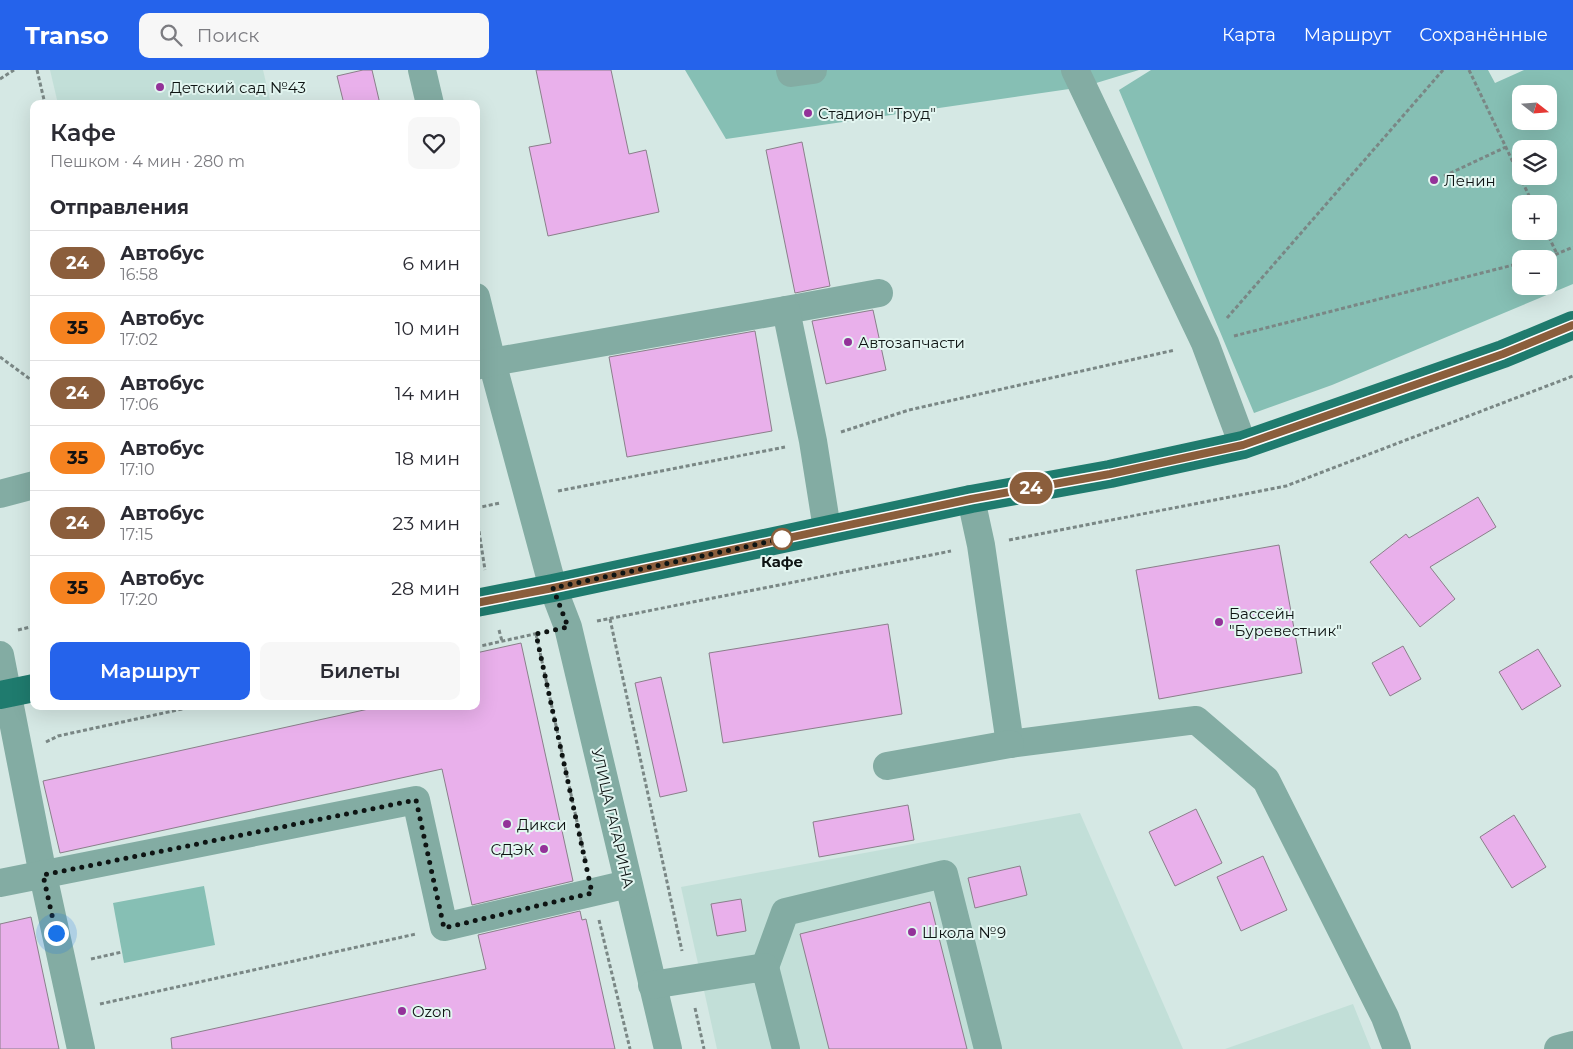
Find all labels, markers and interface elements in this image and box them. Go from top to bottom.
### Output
search box [139,13,489,58]
text: Transo [25,21,109,50]
icon: search [157,21,185,49]
text: Поиск [197,24,259,47]
text: Карта [1222,24,1276,46]
text: Маршрут [1304,24,1391,46]
text: Сохранённые [1419,24,1548,46]
place label: Детский сад №43 [170,78,306,97]
marker: Детский сад №43 [154,81,166,93]
north arrow [1512,85,1558,130]
map controls [1512,85,1557,295]
place label: Стадион "Труд" [818,104,936,123]
marker: Стадион "Труд" [802,107,814,119]
button: heart [408,117,460,169]
text: Кафе [50,118,116,147]
button: layers [1512,140,1557,185]
text: Пешком · 4 мин · 280 m [50,152,245,171]
place label: Ленин [1444,171,1496,190]
marker: Ленин [1428,174,1440,186]
button: + [1512,195,1557,240]
text: Отправления [50,196,189,219]
text: Автобус [120,242,204,265]
button: − [1512,250,1557,295]
text: 24 [66,252,89,274]
text: 6 мин [403,252,460,275]
text: 16:58 [120,265,158,284]
text: Автобус [120,307,204,330]
text: 35 [67,317,88,339]
text: 10 мин [395,317,460,340]
text: 17:02 [120,330,158,349]
place label: Автозапчасти [858,333,965,352]
marker: Автозапчасти [842,336,854,348]
text: Автобус [120,372,204,395]
text: 24 [66,382,89,404]
text: 14 мин [395,382,460,405]
text: 17:06 [120,395,159,414]
text: Автобус [120,437,204,460]
text: 35 [67,447,88,469]
text: 18 мин [395,447,460,470]
text: 17:10 [120,460,155,479]
line badge: 24 [1008,472,1054,504]
text: 24 [1020,477,1042,499]
text: Автобус [120,502,204,525]
text: 24 [66,512,89,534]
text: 23 мин [393,512,460,535]
text: 17:15 [120,525,153,544]
marker: Кафе [771,528,793,550]
place label: Кафе [761,552,803,571]
text: Автобус [120,567,204,590]
text: 35 [67,577,88,599]
text: 28 мин [391,577,460,600]
text: 17:20 [120,590,158,609]
place label: Бассейн "Буревестник" [1229,604,1342,640]
marker: Бассейн "Буревестник" [1213,616,1225,628]
button: Маршрут [50,642,250,700]
button: Билеты [260,642,460,700]
street label: УЛИЦА ГАГАРИНА [588,746,638,890]
place label: Дикси [517,815,566,834]
marker: Дикси [501,818,513,830]
place label: СДЭК [491,840,534,859]
marker: СДЭК [538,843,550,855]
your location [44,921,69,946]
place label: Школа №9 [922,923,1006,942]
marker: Школа №9 [906,926,918,938]
place label: Ozon [412,1002,452,1021]
marker: Ozon [396,1005,408,1017]

